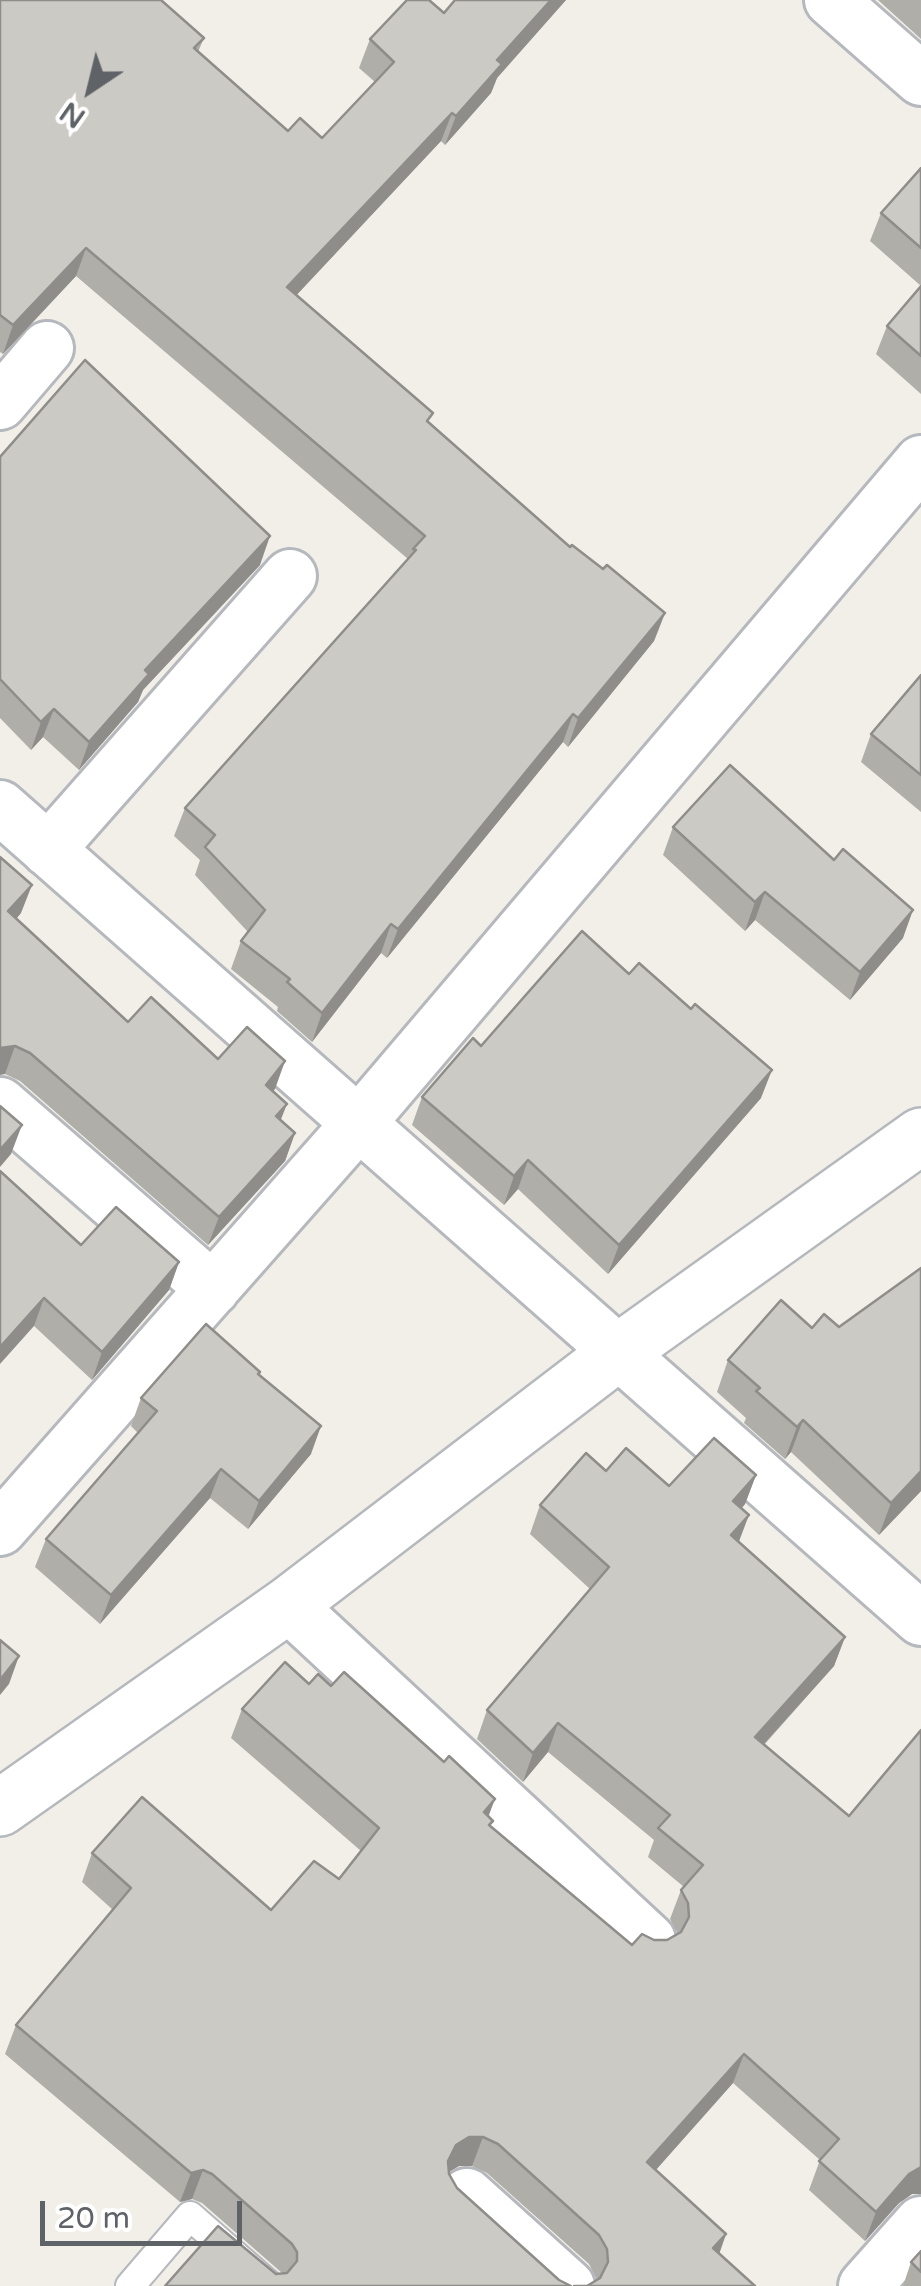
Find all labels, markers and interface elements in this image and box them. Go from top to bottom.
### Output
north arrow [40,40,140,140]
text: N [54,94,92,135]
scale bar [45,2181,248,2243]
text: 20 m [57,2200,130,2237]

